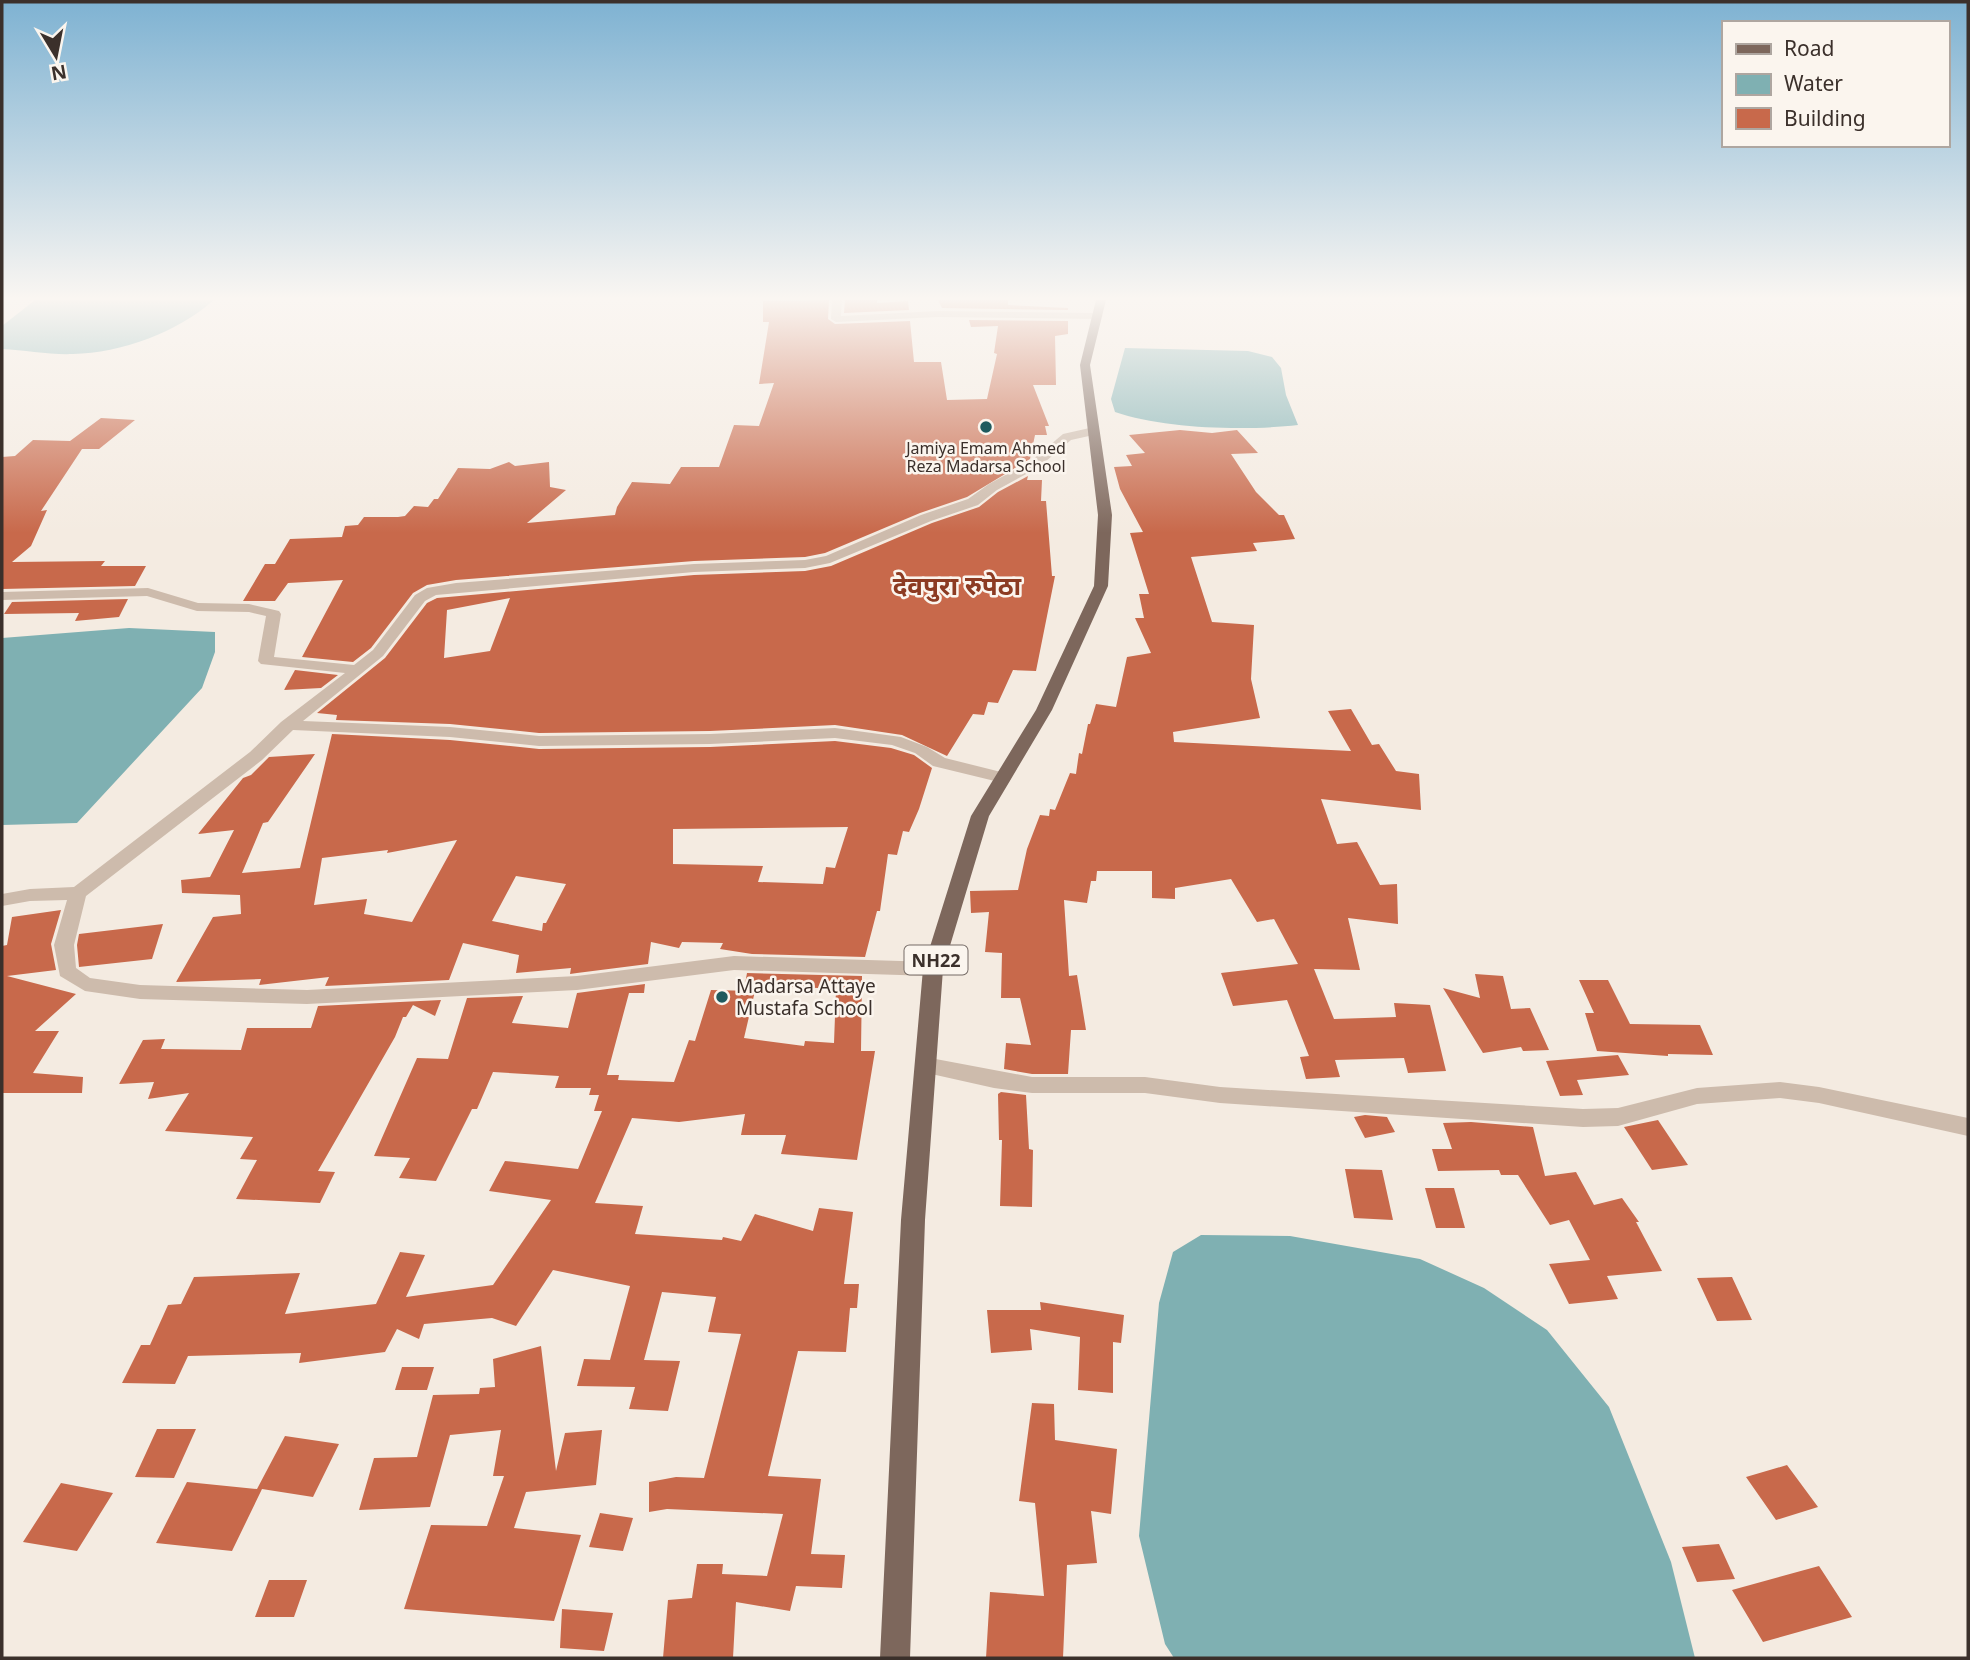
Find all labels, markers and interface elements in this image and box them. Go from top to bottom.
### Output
north arrow [21,21,91,91]
legend [1722,21,1949,147]
text: Road [1784,34,1834,62]
text: N [49,59,69,87]
text: Water [1784,69,1843,97]
text: Building [1784,104,1866,132]
marker: Jamiya Emam Ahmed Reza Madarsa School [978,419,994,435]
place label: Jamiya Emam Ahmed Reza Madarsa School [904,437,1066,477]
district label: देवपुरा रुपेठा [893,567,1023,603]
road number: NH22 [904,945,968,974]
place label: Madarsa Attaye Mustafa School [736,973,876,1021]
marker: Madarsa Attaye Mustafa School [714,989,730,1005]

